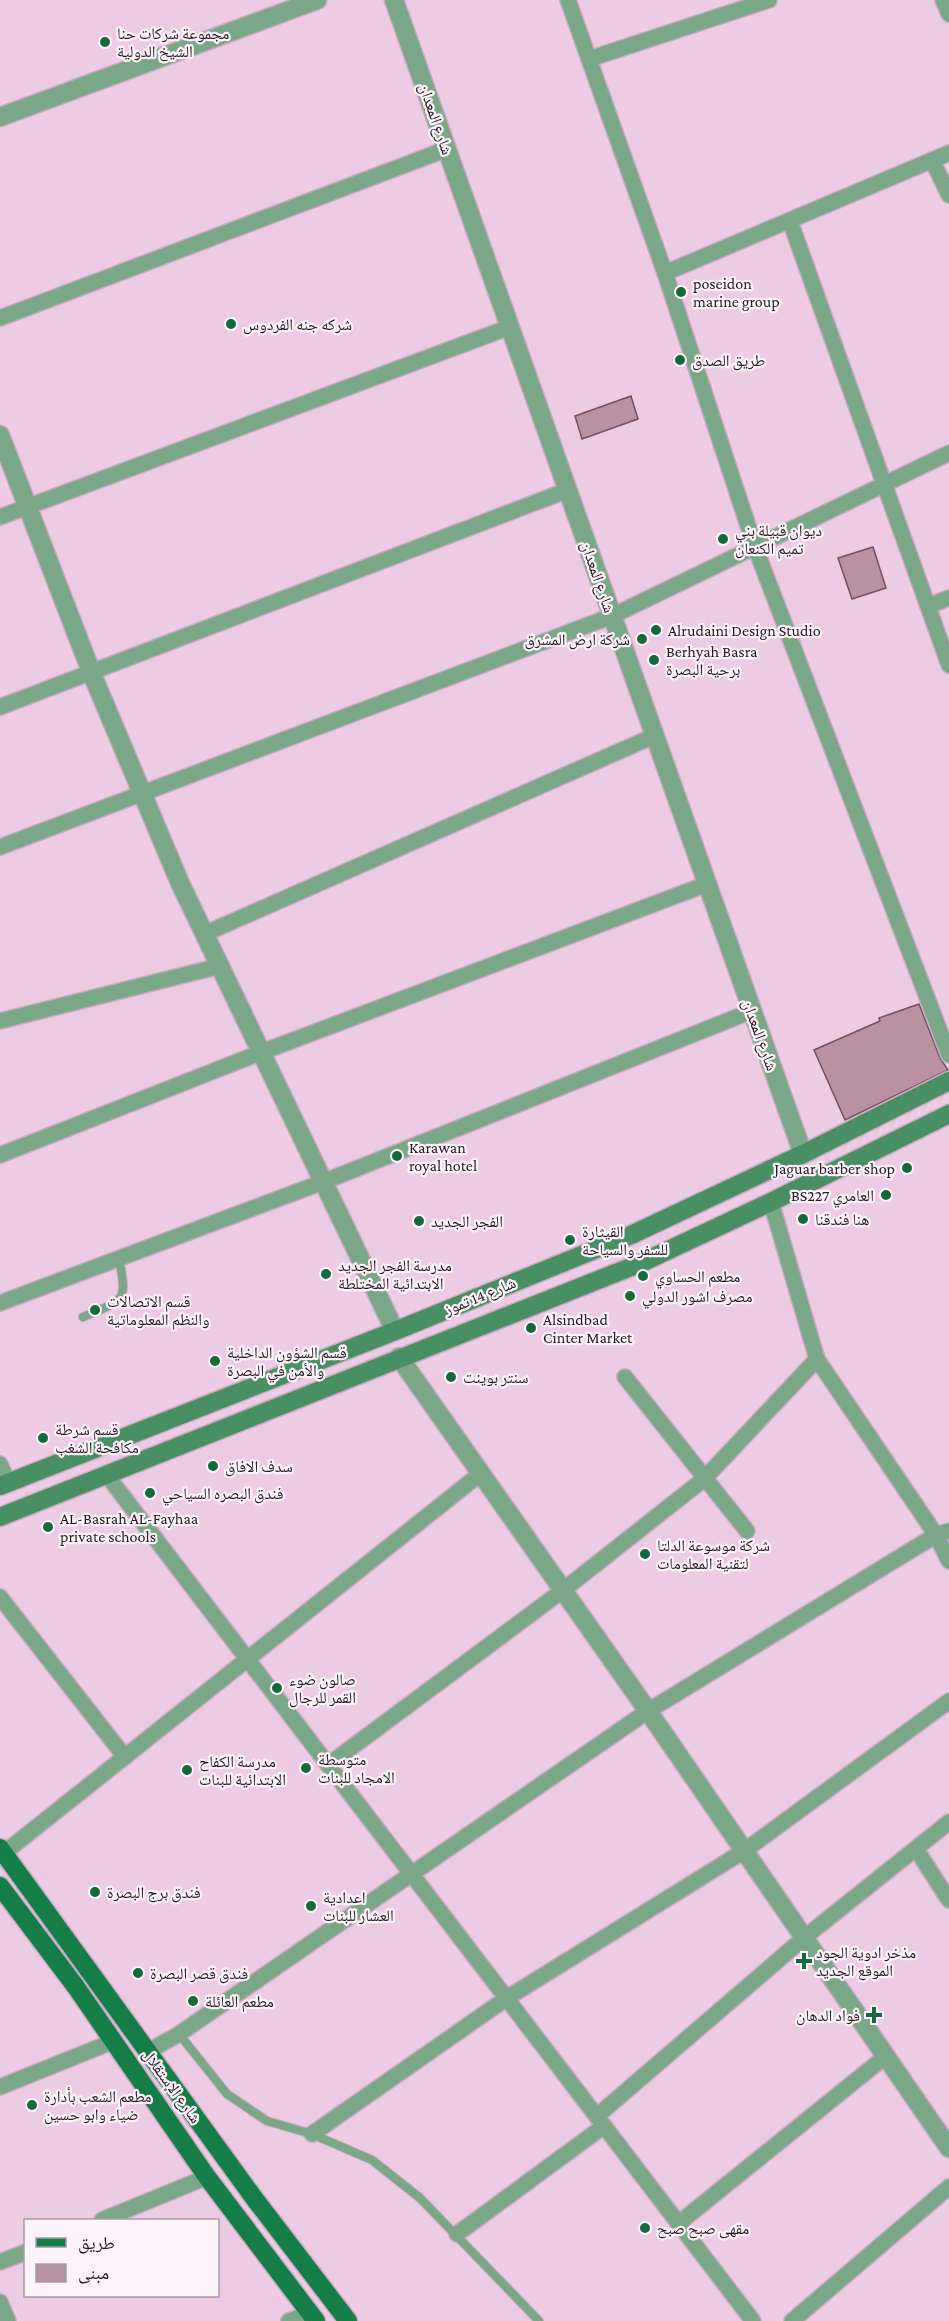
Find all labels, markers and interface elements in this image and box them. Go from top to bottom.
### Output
place label: مجموعة شركات حنا الشيخ الدولية [117,25,229,62]
marker: مجموعة شركات حنا الشيخ الدولية [98,35,112,49]
street label: شارع المعدان [414,81,456,158]
place label: poseidon marine group [693,275,780,311]
marker: poseidon marine group [674,285,688,299]
place label: شركه جنه الفردوس [243,316,352,335]
marker: شركه جنه الفردوس [224,317,238,331]
place label: طريق الصدق [692,352,765,371]
marker: طريق الصدق [673,353,687,367]
place label: ديوان قبيلة بني تميم الكنعان [735,522,822,559]
marker: ديوان قبيلة بني تميم الكنعان [716,532,730,546]
street label: شارع المعدان [576,539,618,616]
place label: Alrudaini Design Studio [668,622,821,640]
marker: Alrudaini Design Studio [649,623,663,637]
place label: شركة ارض المشرق [524,631,630,650]
marker: شركة ارض المشرق [635,632,649,646]
place label: Berhyah Basra برحية البصرة [666,643,758,679]
marker: Berhyah Basra برحية البصرة [647,653,661,667]
street label: شارع المعدان [737,997,781,1074]
place label: Karawan royal hotel [409,1139,477,1175]
marker: Karawan royal hotel [390,1149,404,1163]
place label: Jaguar barber shop [772,1160,895,1178]
marker: Jaguar barber shop [900,1161,914,1175]
place label: BS227 العامري [791,1187,874,1208]
marker: BS227 العامري [879,1188,893,1202]
place label: هنا فندقنا [815,1211,869,1228]
marker: هنا فندقنا [796,1212,810,1226]
place label: الفجر الجديد [431,1213,503,1231]
marker: الفجر الجديد [412,1214,426,1228]
place label: القيثارة للسفر والسياحة [582,1223,668,1259]
marker: القيثارة للسفر والسياحة [563,1233,577,1247]
place label: مدرسة الفجر الجديد الابتدائية المختلطة [338,1257,452,1292]
marker: مدرسة الفجر الجديد الابتدائية المختلطة [319,1267,333,1281]
place label: مطعم الحساوي [655,1268,740,1289]
marker: مطعم الحساوي [636,1269,650,1283]
street label: شارع 14 تموز [441,1274,519,1320]
place label: مصرف اشور الدولي [642,1288,752,1309]
marker: مصرف اشور الدولي [623,1289,637,1303]
place label: قسم الاتصالات والنظم المعلوماتية [107,1293,210,1330]
marker: قسم الاتصالات والنظم المعلوماتية [88,1303,102,1317]
place label: Alsindbad Cinter Market [543,1311,633,1346]
marker: Alsindbad Cinter Market [524,1321,538,1335]
place label: قسم الشؤون الداخلية والأمن في البصرة [227,1344,347,1383]
marker: قسم الشؤون الداخلية والأمن في البصرة [208,1354,222,1368]
place label: سنتر بوينت [463,1369,529,1387]
marker: سنتر بوينت [444,1370,458,1384]
place label: قسم شرطة مكافحة الشغب [55,1421,139,1456]
marker: قسم شرطة مكافحة الشغب [36,1431,50,1445]
place label: سدف الافاق [225,1458,293,1477]
marker: سدف الافاق [206,1459,220,1473]
place label: فندق البصره السياحي [162,1485,283,1506]
marker: فندق البصره السياحي [143,1486,157,1500]
place label: AL-Basrah AL-Fayhaa private schools [60,1510,199,1546]
marker: AL-Basrah AL-Fayhaa private schools [41,1520,55,1534]
place label: شركة موسوعة الدلتا لتقنية المعلومات [657,1537,770,1573]
marker: شركة موسوعة الدلتا لتقنية المعلومات [638,1547,652,1561]
place label: صالون ضوء القمر للرجال [289,1671,356,1708]
marker: صالون ضوء القمر للرجال [270,1681,284,1695]
place label: متوسطة الامجاد للبنات [318,1751,395,1786]
place label: مدرسة الكفاح الابتدائية للبنات [199,1753,286,1788]
marker: متوسطة الامجاد للبنات [299,1761,313,1775]
marker: مدرسة الكفاح الابتدائية للبنات [180,1763,194,1777]
place label: فندق برج البصرة [107,1884,201,1903]
marker: فندق برج البصرة [88,1885,102,1899]
place label: اعدادية العشار للبنات [323,1889,394,1925]
marker: اعدادية العشار للبنات [304,1899,318,1913]
place label: مذخر ادوية الجود الموقع الجديد [816,1944,916,1981]
marker: مذخر ادوية الجود الموقع الجديد [797,1954,811,1968]
place label: فندق قصر البصرة [150,1965,248,1984]
marker: فندق قصر البصرة [131,1966,145,1980]
place label: مطعم العائلة [205,1993,274,2012]
marker: مطعم العائلة [186,1994,200,2008]
marker: فواد الدهان [865,2006,883,2024]
place label: فواد الدهان [796,2007,860,2026]
street label: شارع الإستقلال [138,2046,205,2127]
place label: مطعم الشعب بأدارة ضياء وابو حسين [44,2087,152,2125]
marker: مطعم الشعب بأدارة ضياء وابو حسين [25,2098,39,2112]
legend [24,2219,219,2297]
place label: مقهى صبح صبح [657,2220,749,2239]
marker: مقهى صبح صبح [638,2221,652,2235]
text: طريق [78,2233,115,2254]
text: مبنى [78,2263,109,2284]

